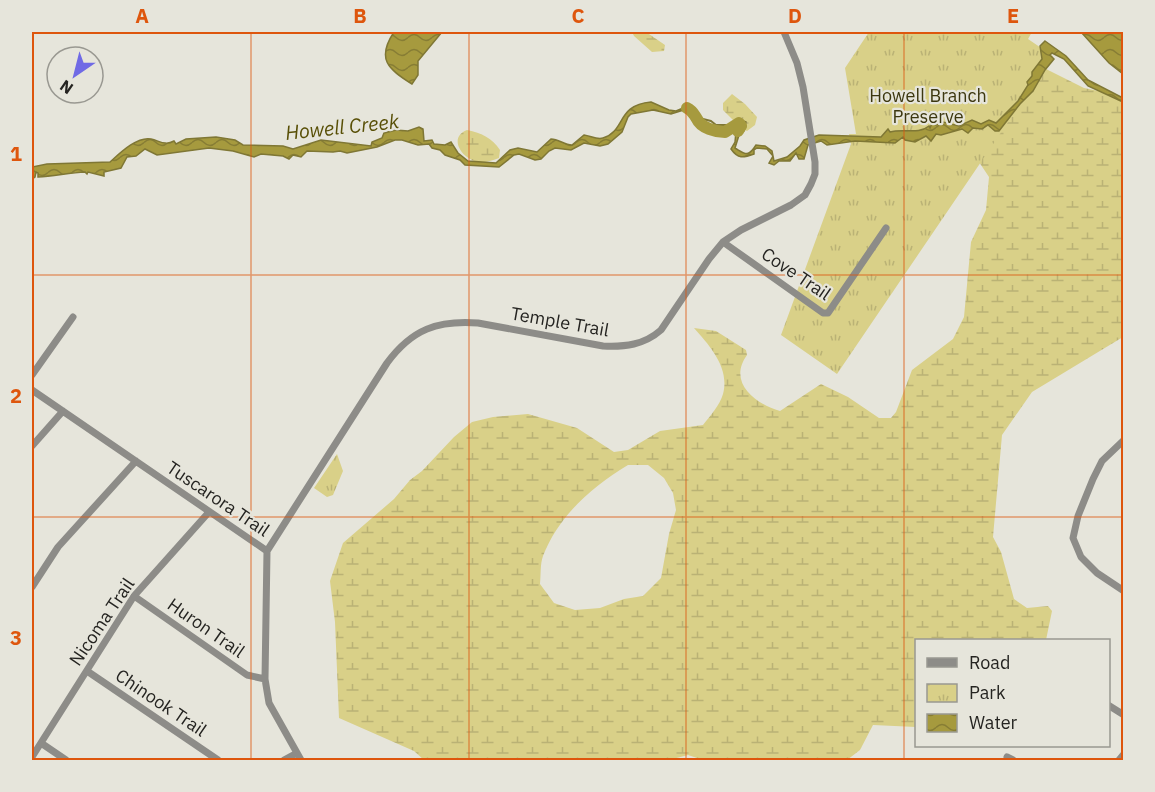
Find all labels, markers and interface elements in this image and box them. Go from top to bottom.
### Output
text: A [135,2,149,29]
text: B [353,2,367,29]
text: C [571,2,585,29]
text: D [788,2,802,29]
text: E [1007,2,1019,29]
north arrow [45,45,105,105]
text: N [56,76,77,99]
park label: Howell Branch Preserve [869,84,987,128]
water label: Howell Creek [284,107,401,146]
text: 1 [10,140,22,167]
street label: Cove Trail [757,242,836,305]
street label: Temple Trail [509,302,611,341]
text: 2 [10,382,22,409]
street label: Tuscarora Trail [162,456,274,541]
street label: Nicoma Trail [64,573,139,670]
street label: Huron Trail [163,593,249,663]
text: 3 [10,624,22,651]
legend [915,639,1110,747]
text: Road [969,651,1010,674]
street label: Chinook Trail [111,664,211,742]
text: Park [969,681,1006,704]
text: Water [969,711,1018,734]

